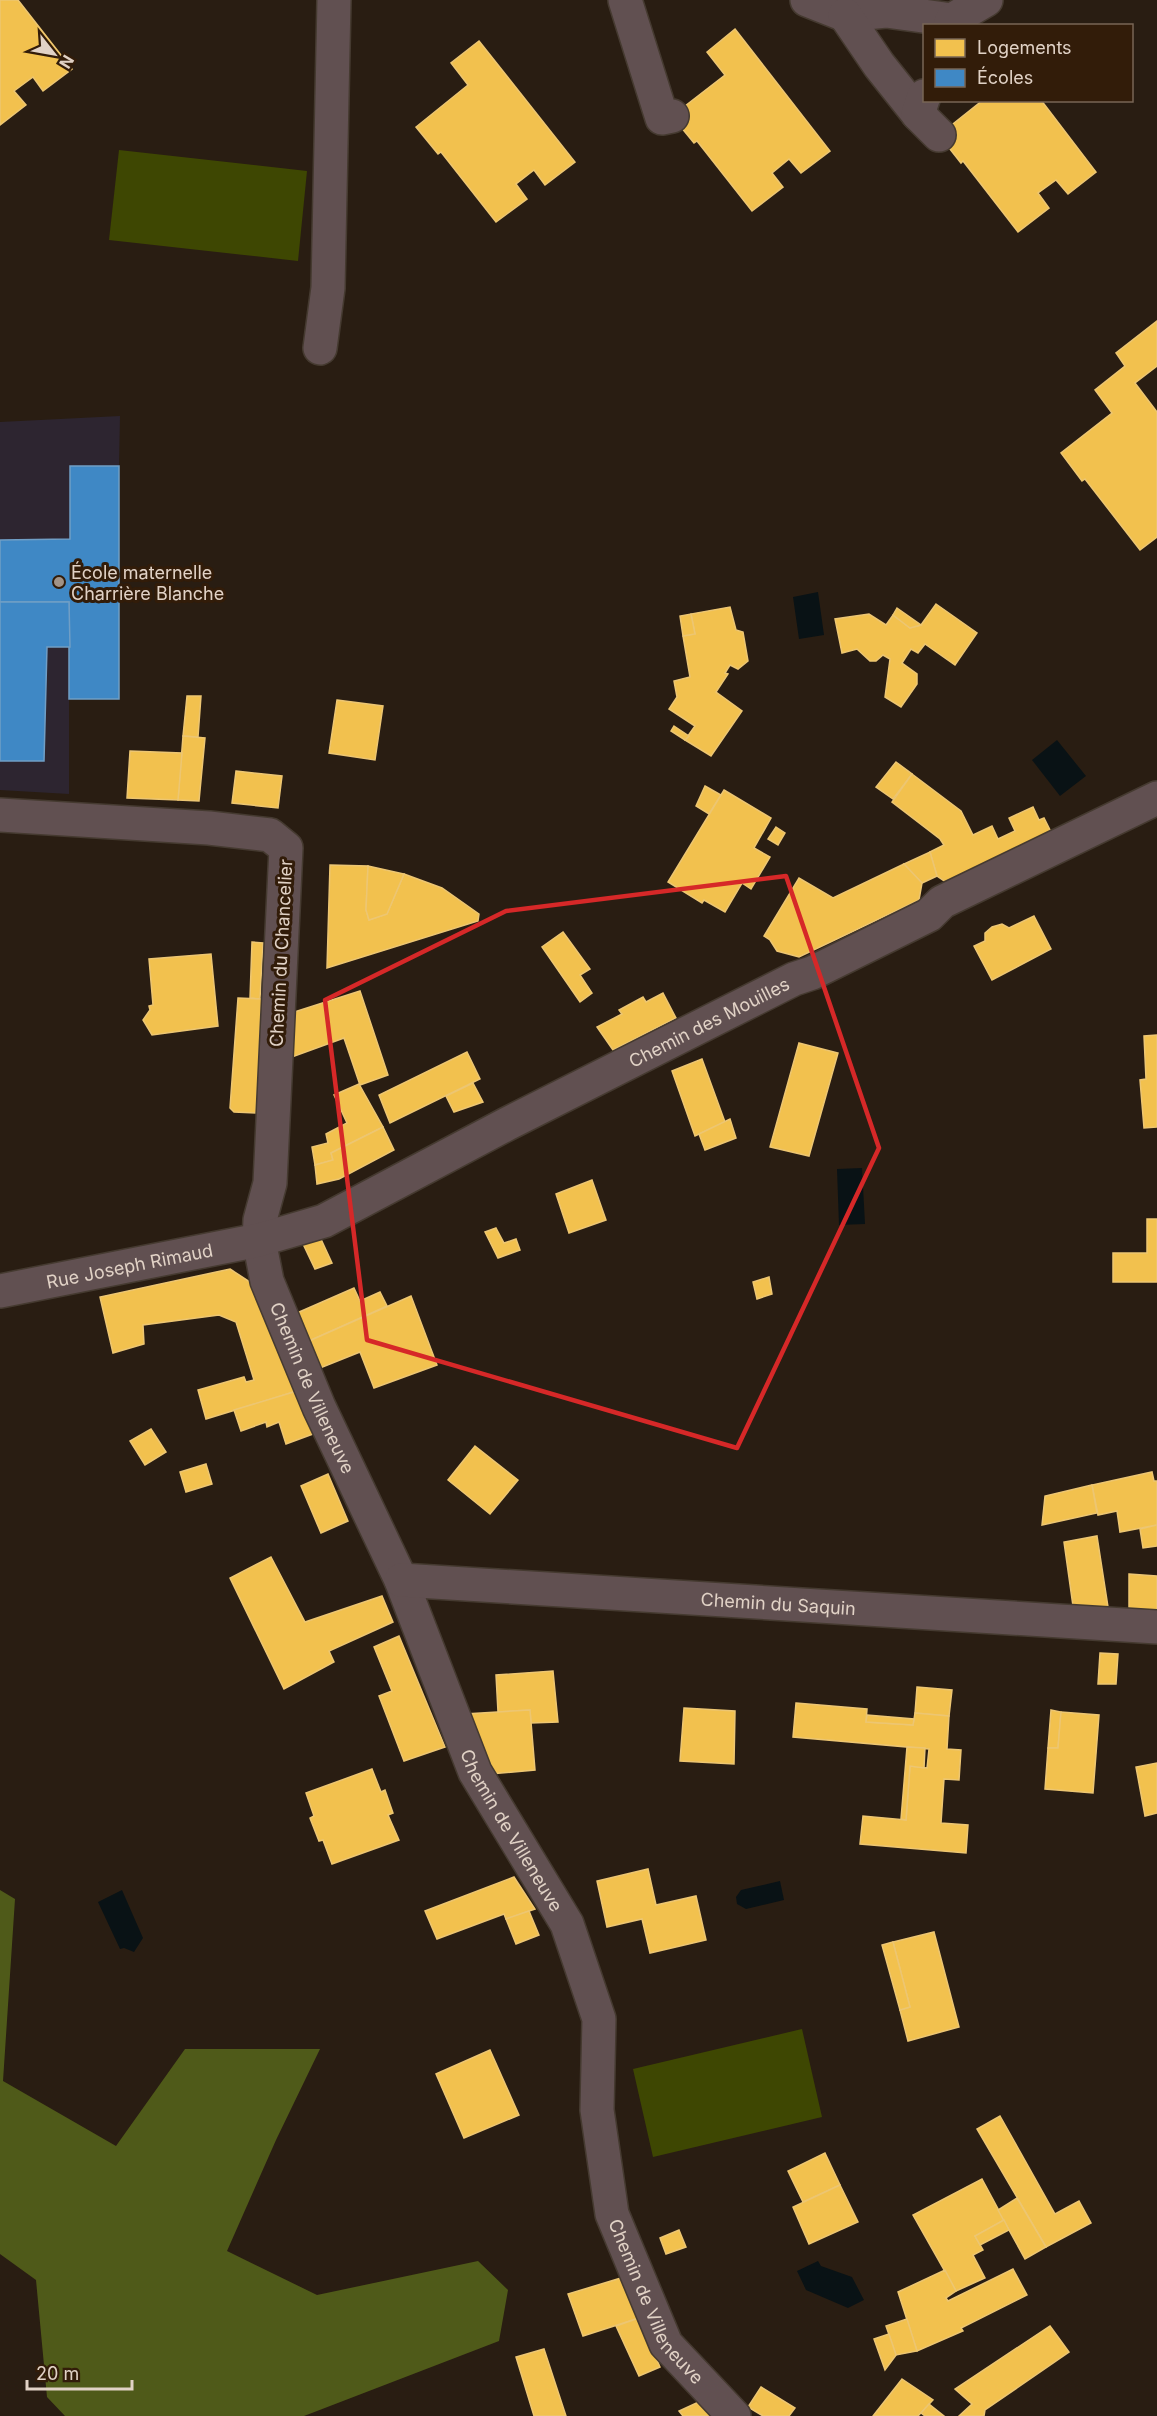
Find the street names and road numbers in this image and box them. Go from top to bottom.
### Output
street label: Chemin du Chancelier [266,858,296,1047]
street label: Chemin des Mouilles [625,973,793,1071]
street label: Rue Joseph Rimaud [44,1239,215,1292]
street label: Chemin de Villeneuve [266,1299,359,1477]
street label: Chemin du Saquin [700,1588,856,1619]
street label: Chemin de Villeneuve [457,1746,567,1915]
street label: Chemin de Villeneuve [605,2216,708,2388]

